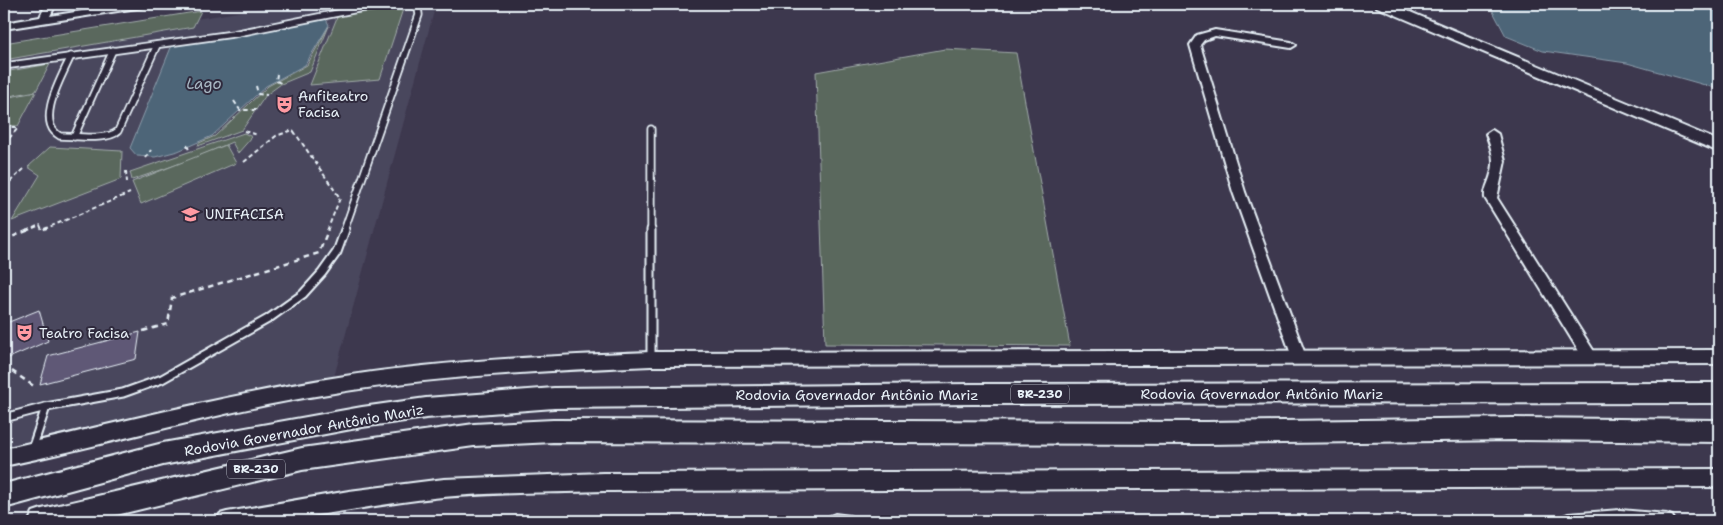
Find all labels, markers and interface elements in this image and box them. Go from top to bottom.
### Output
water label: Lago [186,74,222,94]
place label: Anfiteatro Facisa [298,87,368,121]
theatre icon: Anfiteatro Facisa [274,94,294,114]
school or university icon: UNIFACISA [181,204,201,224]
place label: UNIFACISA [205,205,284,223]
theatre icon: Teatro Facisa [15,323,35,343]
place label: Teatro Facisa [39,324,129,342]
road number: BR-230 [1011,384,1069,404]
street label: Rodovia Governador Antônio Mariz [1140,385,1384,403]
street label: Rodovia Governador Antônio Mariz [735,386,979,404]
street label: Rodovia Governador Antônio Mariz [183,400,425,460]
road number: BR-230 [227,459,285,478]

